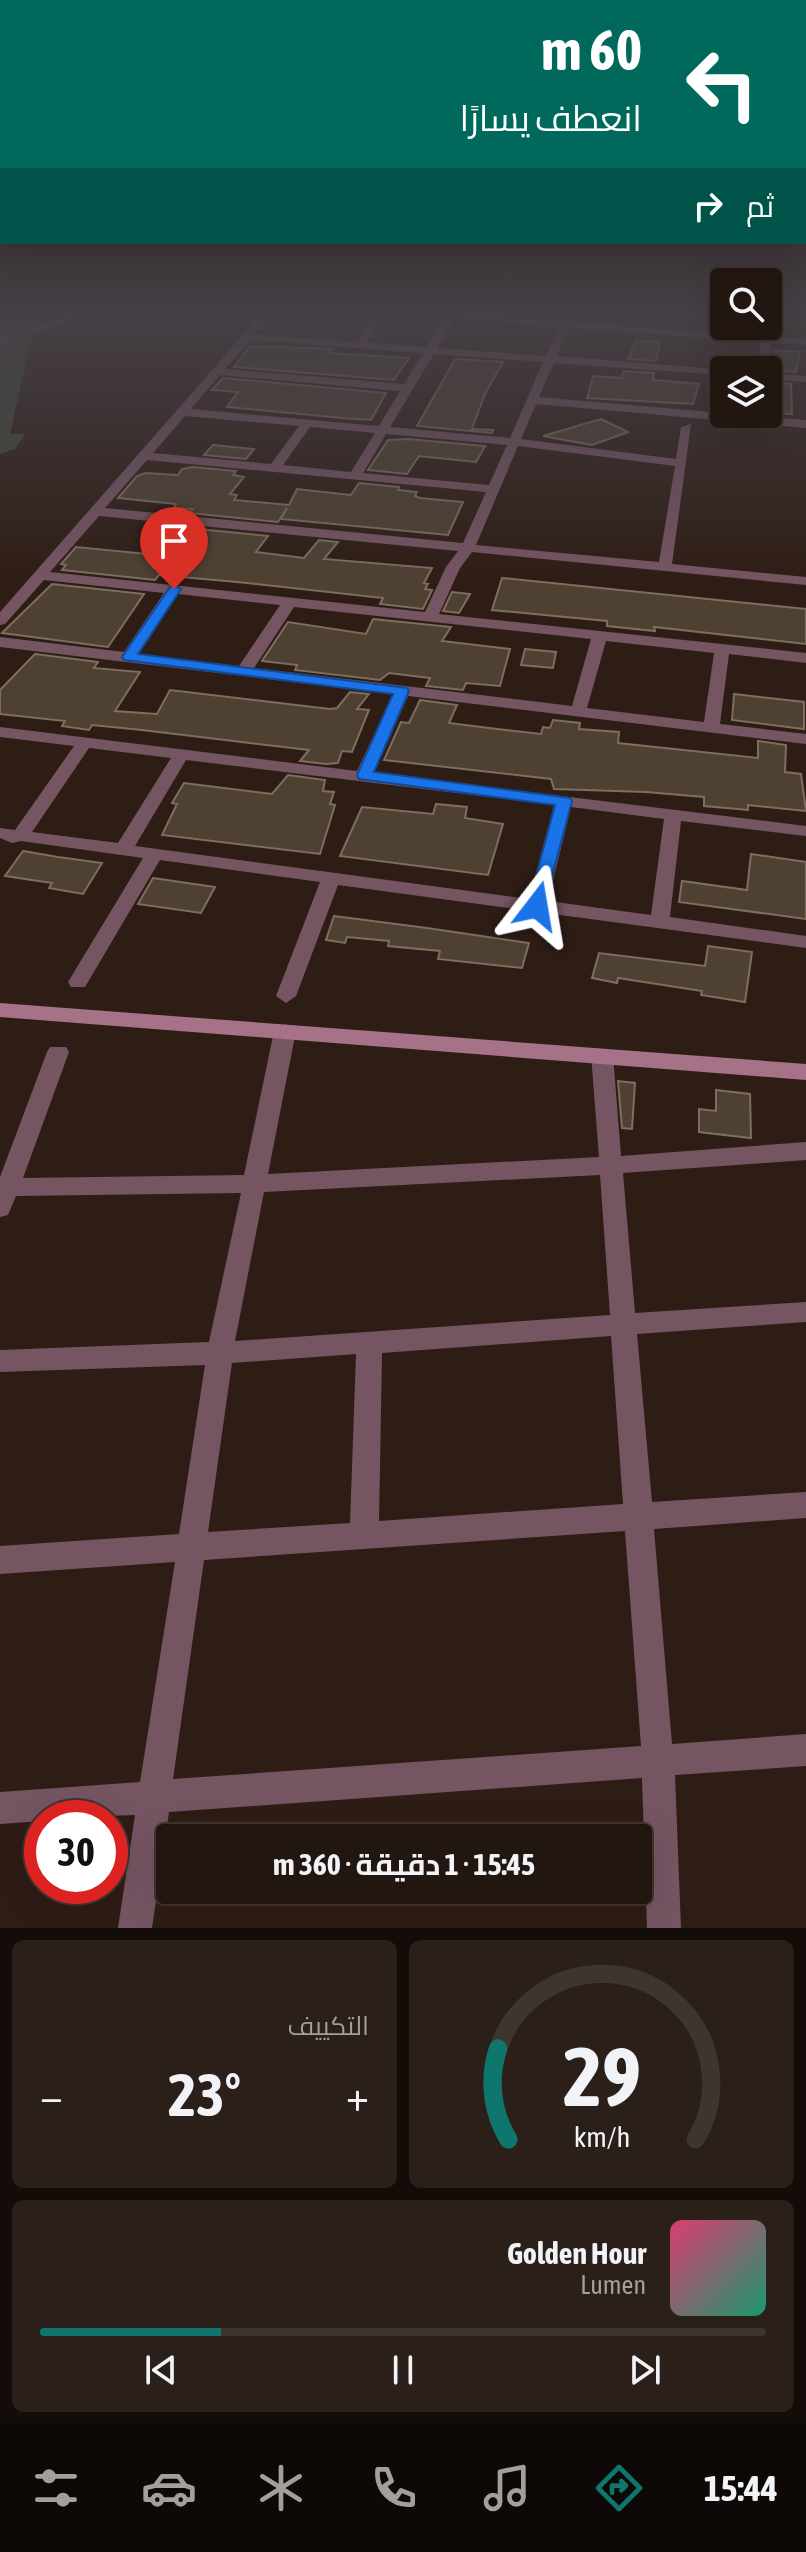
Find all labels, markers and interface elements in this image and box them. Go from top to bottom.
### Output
text: 60 m [541,18,642,82]
icon: left [670,32,774,136]
text: انعطف يسارًا [460,97,642,139]
icon: right [686,184,730,228]
text: ثم [746,189,774,223]
map controls [710,268,782,428]
button: search [710,268,782,340]
button: layers [710,356,782,428]
pin [140,507,208,589]
icon: arrive [152,519,196,563]
position arrow [495,864,579,948]
speed limit sign: 30 [24,1800,128,1904]
text: 15:45 · 1 دقيقة · 360 m [273,1847,535,1881]
text: التكييف [287,2011,369,2041]
text: 29 [562,2028,641,2124]
text: 23° [168,2060,241,2129]
text: − [40,2070,63,2120]
text: + [346,2070,369,2120]
text: km/h [573,2120,630,2153]
text: Golden Hour [507,2236,646,2270]
text: Lumen [580,2270,646,2300]
icon: previous [139,2348,183,2392]
icon: pause [381,2348,425,2392]
icon: next [623,2348,667,2392]
icon: filters [28,2460,84,2516]
icon: car [141,2460,197,2516]
icon: climate [253,2460,309,2516]
icon: phone [366,2460,422,2516]
icon: music [479,2460,535,2516]
icon: directions [591,2460,647,2516]
text: 15:44 [704,2467,778,2509]

